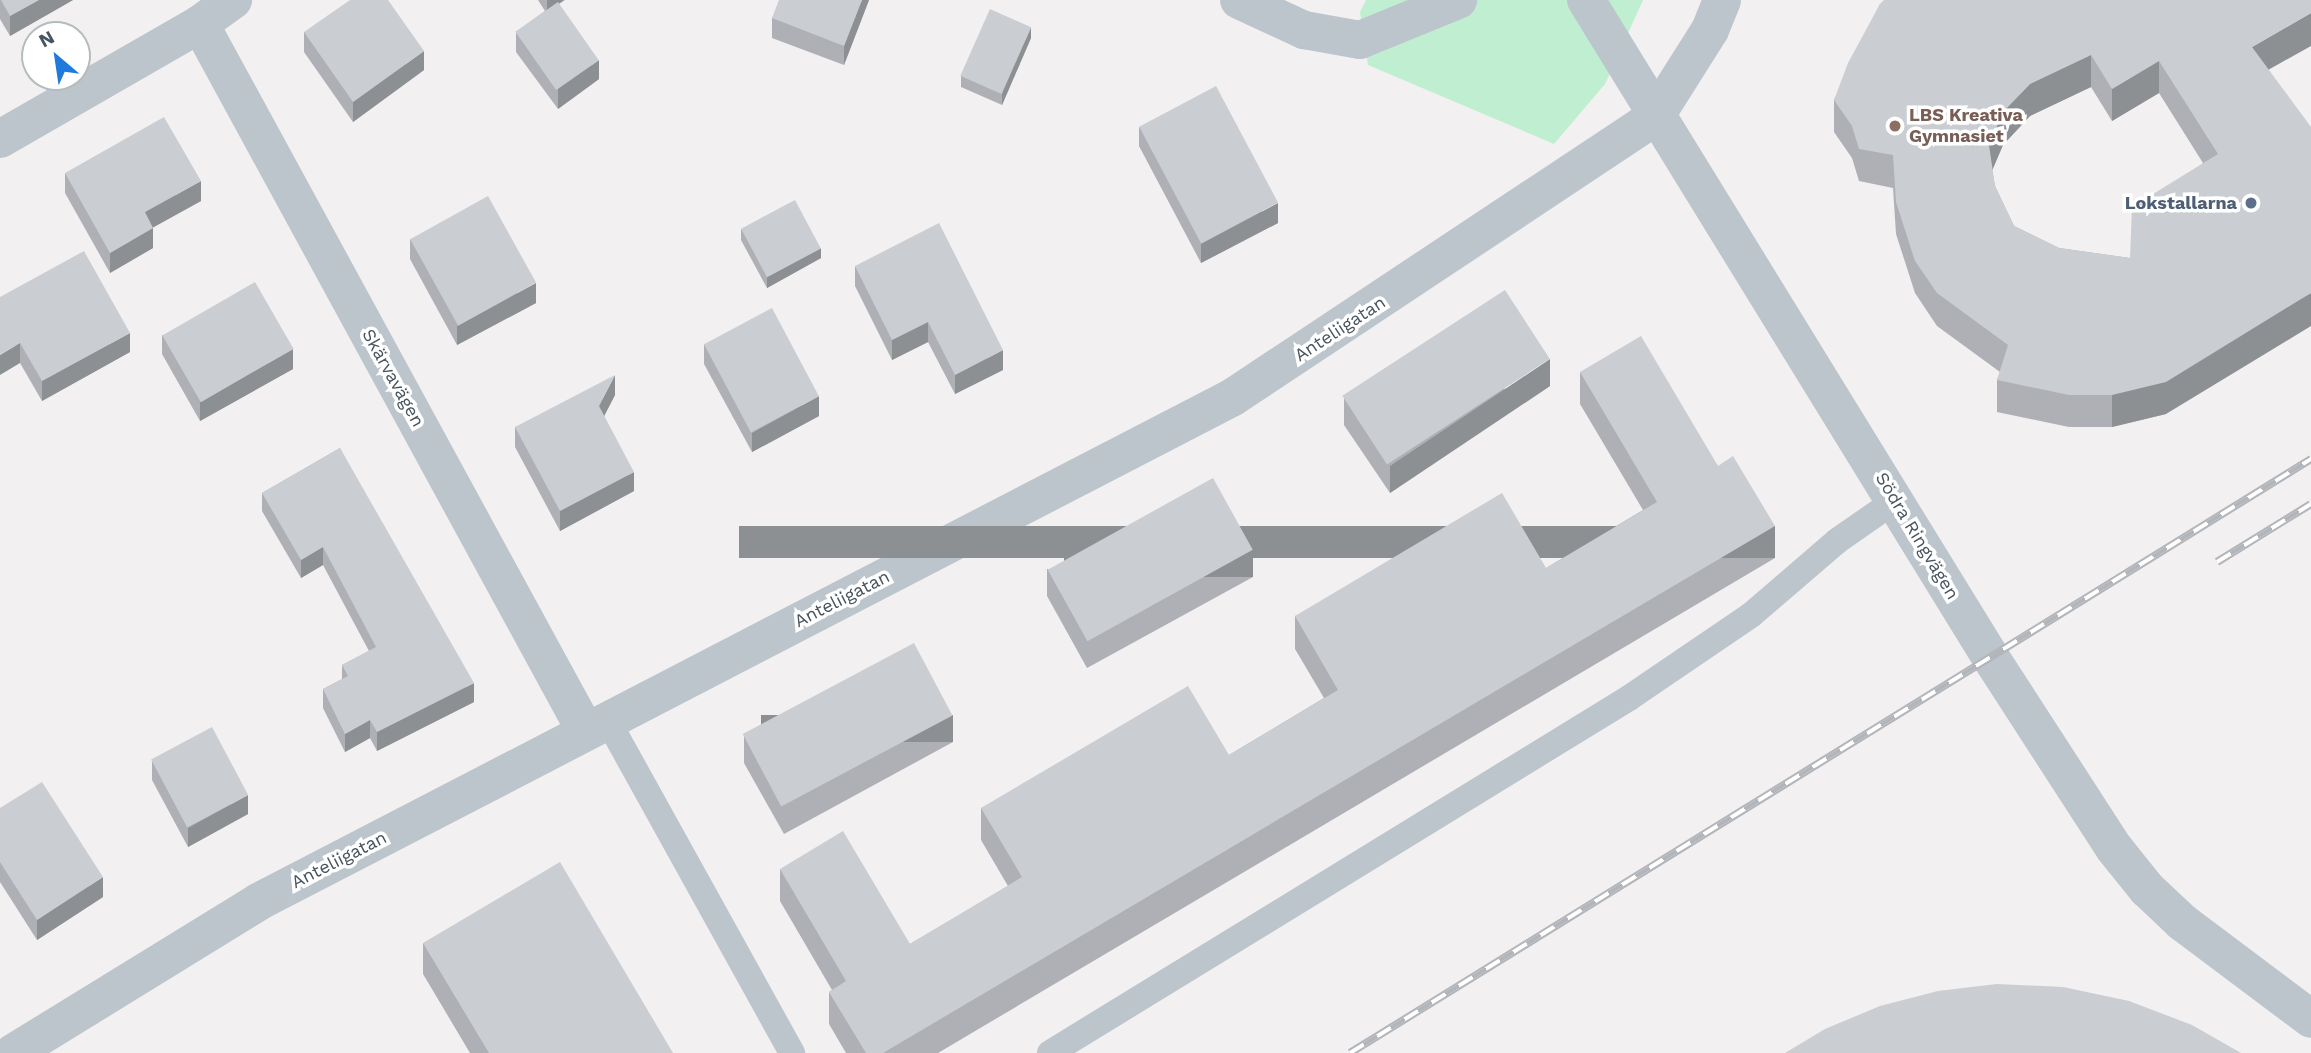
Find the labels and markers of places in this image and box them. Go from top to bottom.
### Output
place label: LBS Kreativa Gymnasiet [1909,105,2023,148]
marker: LBS Kreativa Gymnasiet [1887,118,1903,134]
place label: Lokstallarna [2125,192,2237,214]
marker: Lokstallarna [2243,195,2259,211]

